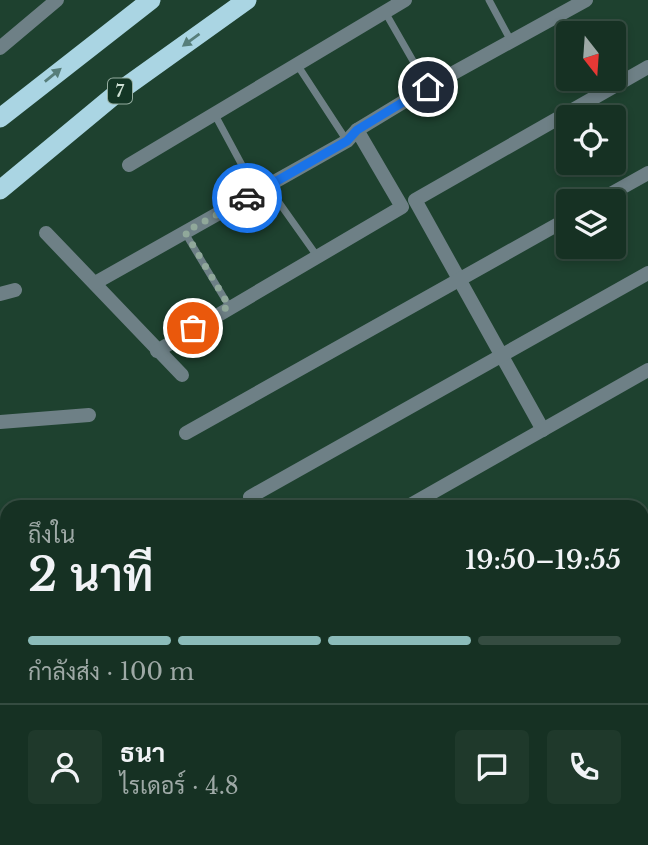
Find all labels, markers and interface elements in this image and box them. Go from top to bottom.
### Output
north arrow [556,21,626,91]
map controls [556,21,626,259]
one-way arrow [182,33,200,47]
pin [398,57,458,117]
one-way arrow [44,68,62,83]
icon: home [409,68,447,106]
road number: 7 [108,78,132,104]
button: locate [556,105,626,175]
courier [212,163,282,233]
icon: car [228,179,266,217]
button: layers [556,189,626,259]
pin [163,298,223,358]
icon: bag [174,309,212,347]
text: ถึงใน [28,521,75,549]
text: 19:50–19:55 [465,544,621,576]
text: 2 นาที [28,546,154,603]
text: กำลังส่ง · 100 m [28,658,194,686]
button: person [28,730,102,804]
button: chat [455,730,529,804]
button: phone [547,730,621,804]
text: ธนา [120,737,165,769]
text: ไรเดอร์ · 4.8 [120,772,239,800]

